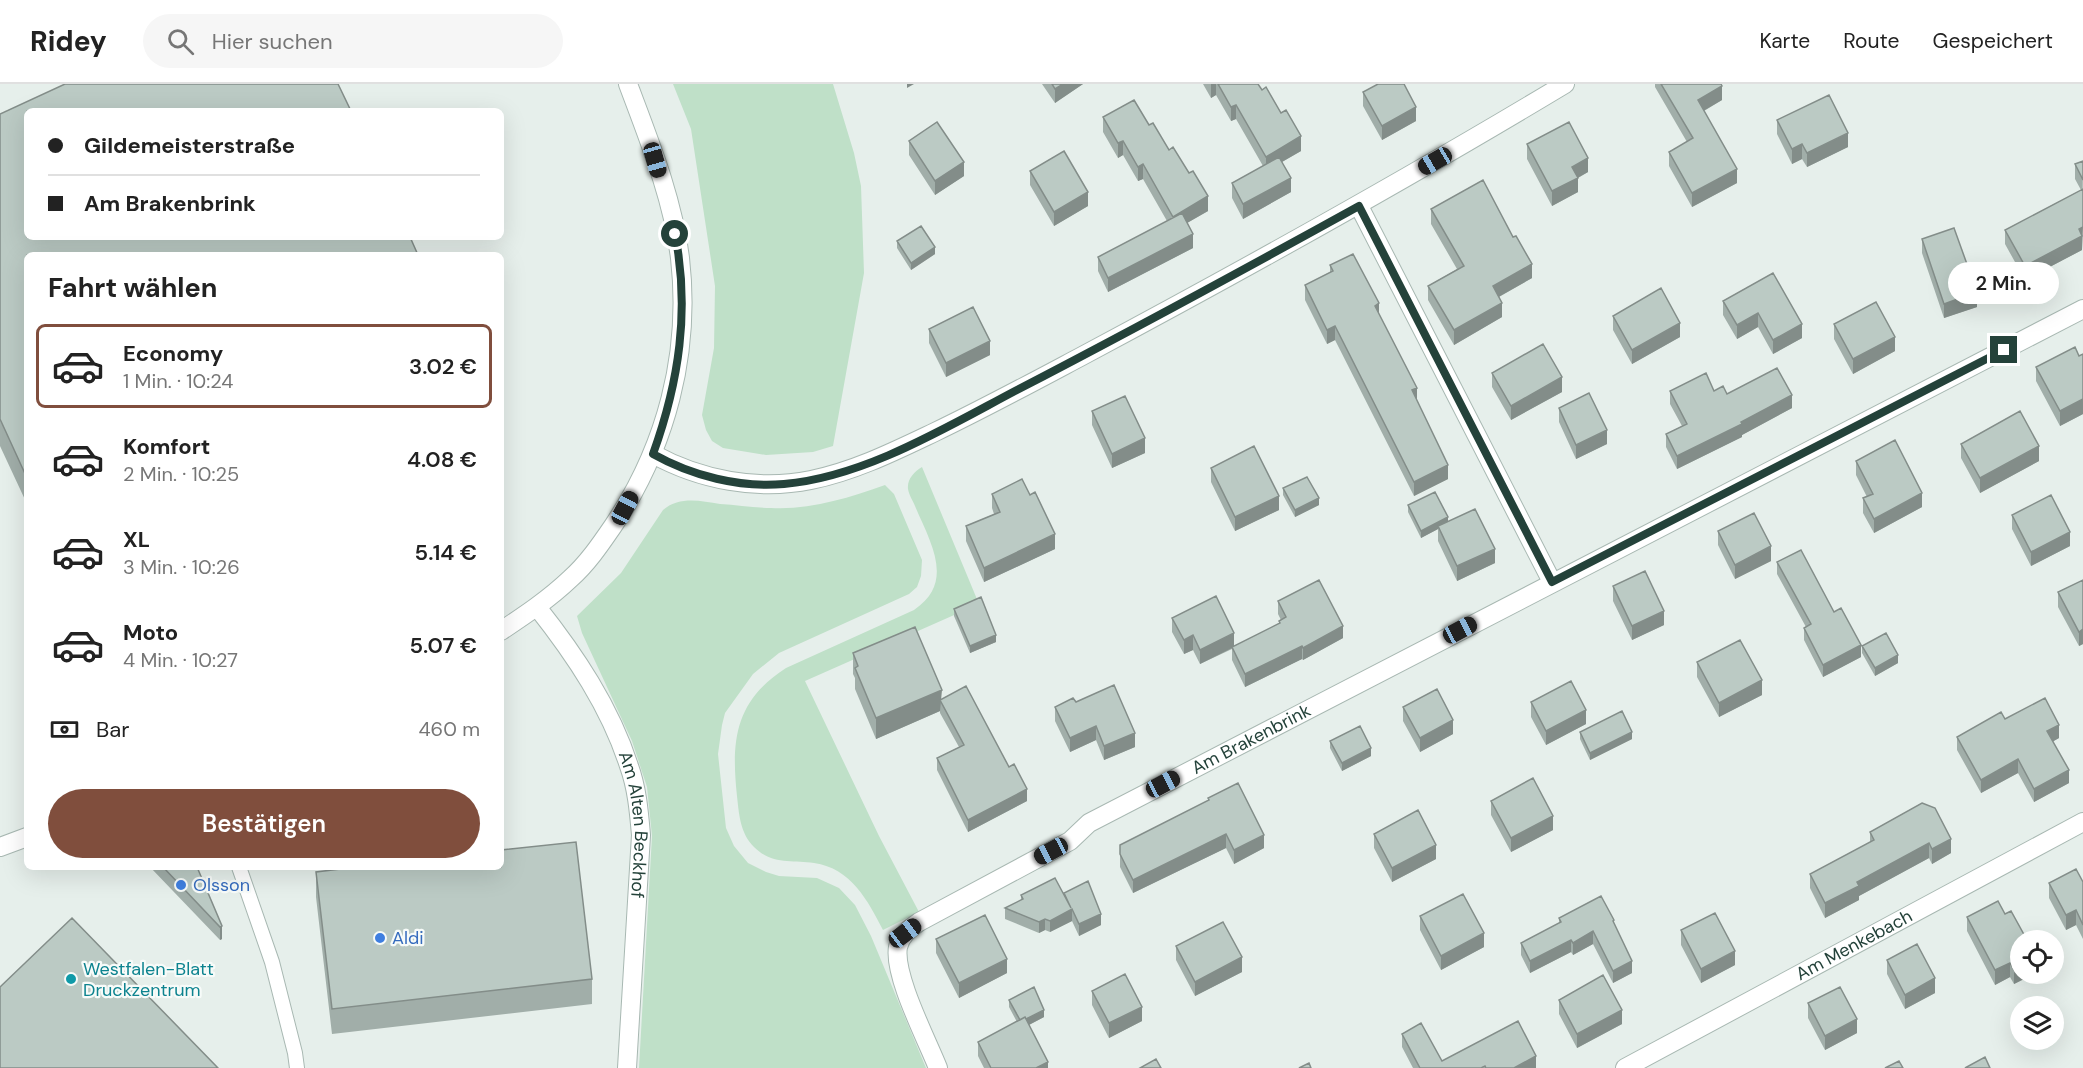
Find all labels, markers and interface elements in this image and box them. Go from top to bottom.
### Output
search box [143,14,563,68]
text: Ridey [30,23,107,60]
icon: search [164,25,197,58]
text: Hier suchen [212,27,333,56]
text: Karte [1759,27,1810,55]
text: Route [1843,27,1899,55]
text: Gespeichert [1932,27,2053,55]
text: Gildemeisterstraße [84,131,295,160]
car [641,140,669,180]
car [1415,144,1455,178]
text: Am Brakenbrink [84,189,256,218]
route start [661,220,688,247]
callout: 2 Min. [1948,263,2060,305]
text: Fahrt wählen [48,270,218,305]
text: 2 Min. [1976,270,2031,296]
route end [1990,336,2017,363]
icon: car [51,339,105,393]
text: Economy [123,339,223,368]
text: 3.02 € [409,352,477,381]
text: 1 Min. · 10:24 [123,368,234,394]
icon: car [51,432,105,486]
text: Komfort [123,432,210,461]
text: 4.08 € [407,445,477,474]
text: 2 Min. · 10:25 [123,461,239,487]
car [609,488,641,528]
icon: car [51,525,105,579]
text: XL [123,525,150,554]
text: 5.14 € [415,538,477,567]
text: 3 Min. · 10:26 [123,554,240,580]
car [1440,614,1480,646]
icon: car [51,618,105,672]
text: Moto [123,618,178,647]
text: 5.07 € [410,631,477,660]
text: 4 Min. · 10:27 [123,647,238,673]
street label: Am Brakenbrink [1187,698,1315,780]
icon: cash [48,713,81,746]
text: Bar [96,715,129,744]
text: 460 m [418,716,480,742]
street label: Am Alten Beckhof [613,748,653,899]
car [1143,768,1183,800]
button: Bestätigen [48,789,480,858]
car [1031,835,1071,867]
place label: Olsson [193,873,250,897]
marker: Olsson [174,878,188,892]
street label: Am Menkebach [1792,904,1917,986]
car [885,915,925,951]
place label: Aldi [392,926,424,950]
map controls [2010,930,2064,1050]
button: locate [2010,930,2064,984]
marker: Aldi [373,931,387,945]
place label: Westfalen-Blatt Druckzentrum [83,957,214,1002]
marker: Westfalen-Blatt Druckzentrum [64,972,78,986]
button: layers [2010,996,2064,1050]

